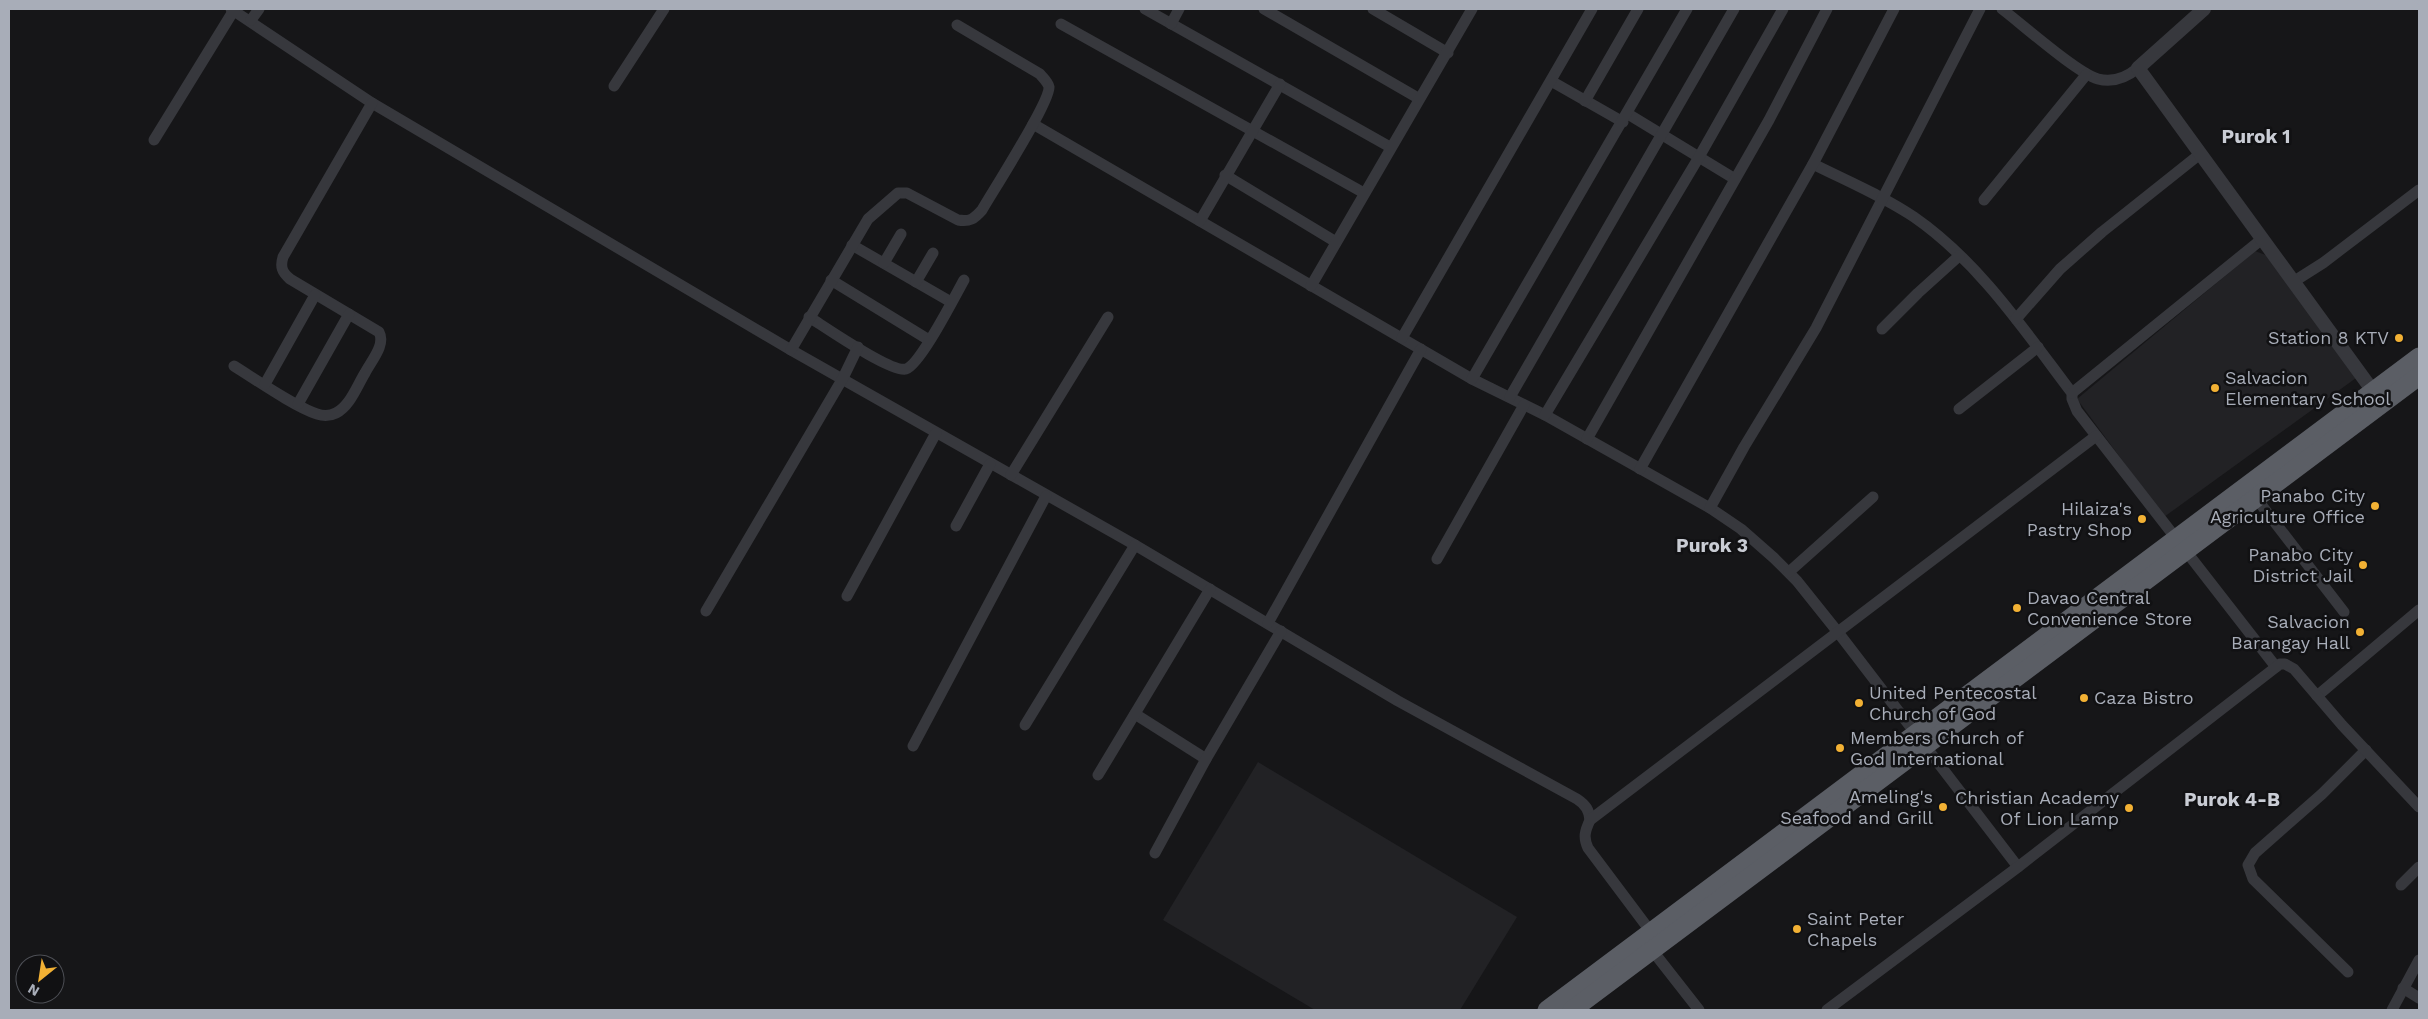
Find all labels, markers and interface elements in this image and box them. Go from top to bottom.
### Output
district label: Purok 1 [2222,125,2290,148]
place label: Station 8 KTV [2268,327,2389,348]
marker: Station 8 KTV [2393,332,2405,344]
place label: Salvacion Elementary School [2225,367,2391,409]
marker: Salvacion Elementary School [2209,382,2221,394]
place label: Panabo City Agriculture Office [2210,485,2366,527]
place label: Hilaiza's Pastry Shop [2027,498,2132,540]
marker: Panabo City Agriculture Office [2369,500,2381,512]
marker: Hilaiza's Pastry Shop [2136,513,2148,525]
district label: Purok 3 [1676,534,1748,557]
place label: Panabo City District Jail [2248,544,2354,586]
marker: Panabo City District Jail [2357,559,2369,571]
place label: Davao Central Convenience Store [2027,587,2192,629]
marker: Davao Central Convenience Store [2011,602,2023,614]
place label: Salvacion Barangay Hall [2231,611,2350,653]
marker: Salvacion Barangay Hall [2354,626,2366,638]
place label: United Pentecostal Church of God [1869,682,2037,724]
place label: Caza Bistro [2094,687,2194,708]
marker: Caza Bistro [2078,692,2090,704]
marker: United Pentecostal Church of God [1853,697,1865,709]
place label: Members Church of God International [1850,727,2024,769]
marker: Members Church of God International [1834,742,1846,754]
place label: Ameling's Seafood and Grill [1780,786,1933,828]
place label: Christian Academy Of Lion Lamp [1955,787,2120,829]
district label: Purok 4-B [2184,788,2280,811]
marker: Ameling's Seafood and Grill [1937,801,1949,813]
marker: Christian Academy Of Lion Lamp [2123,802,2135,814]
place label: Saint Peter Chapels [1807,908,1904,950]
marker: Saint Peter Chapels [1791,923,1803,935]
north arrow [15,954,65,1004]
text: N [25,981,42,1000]

